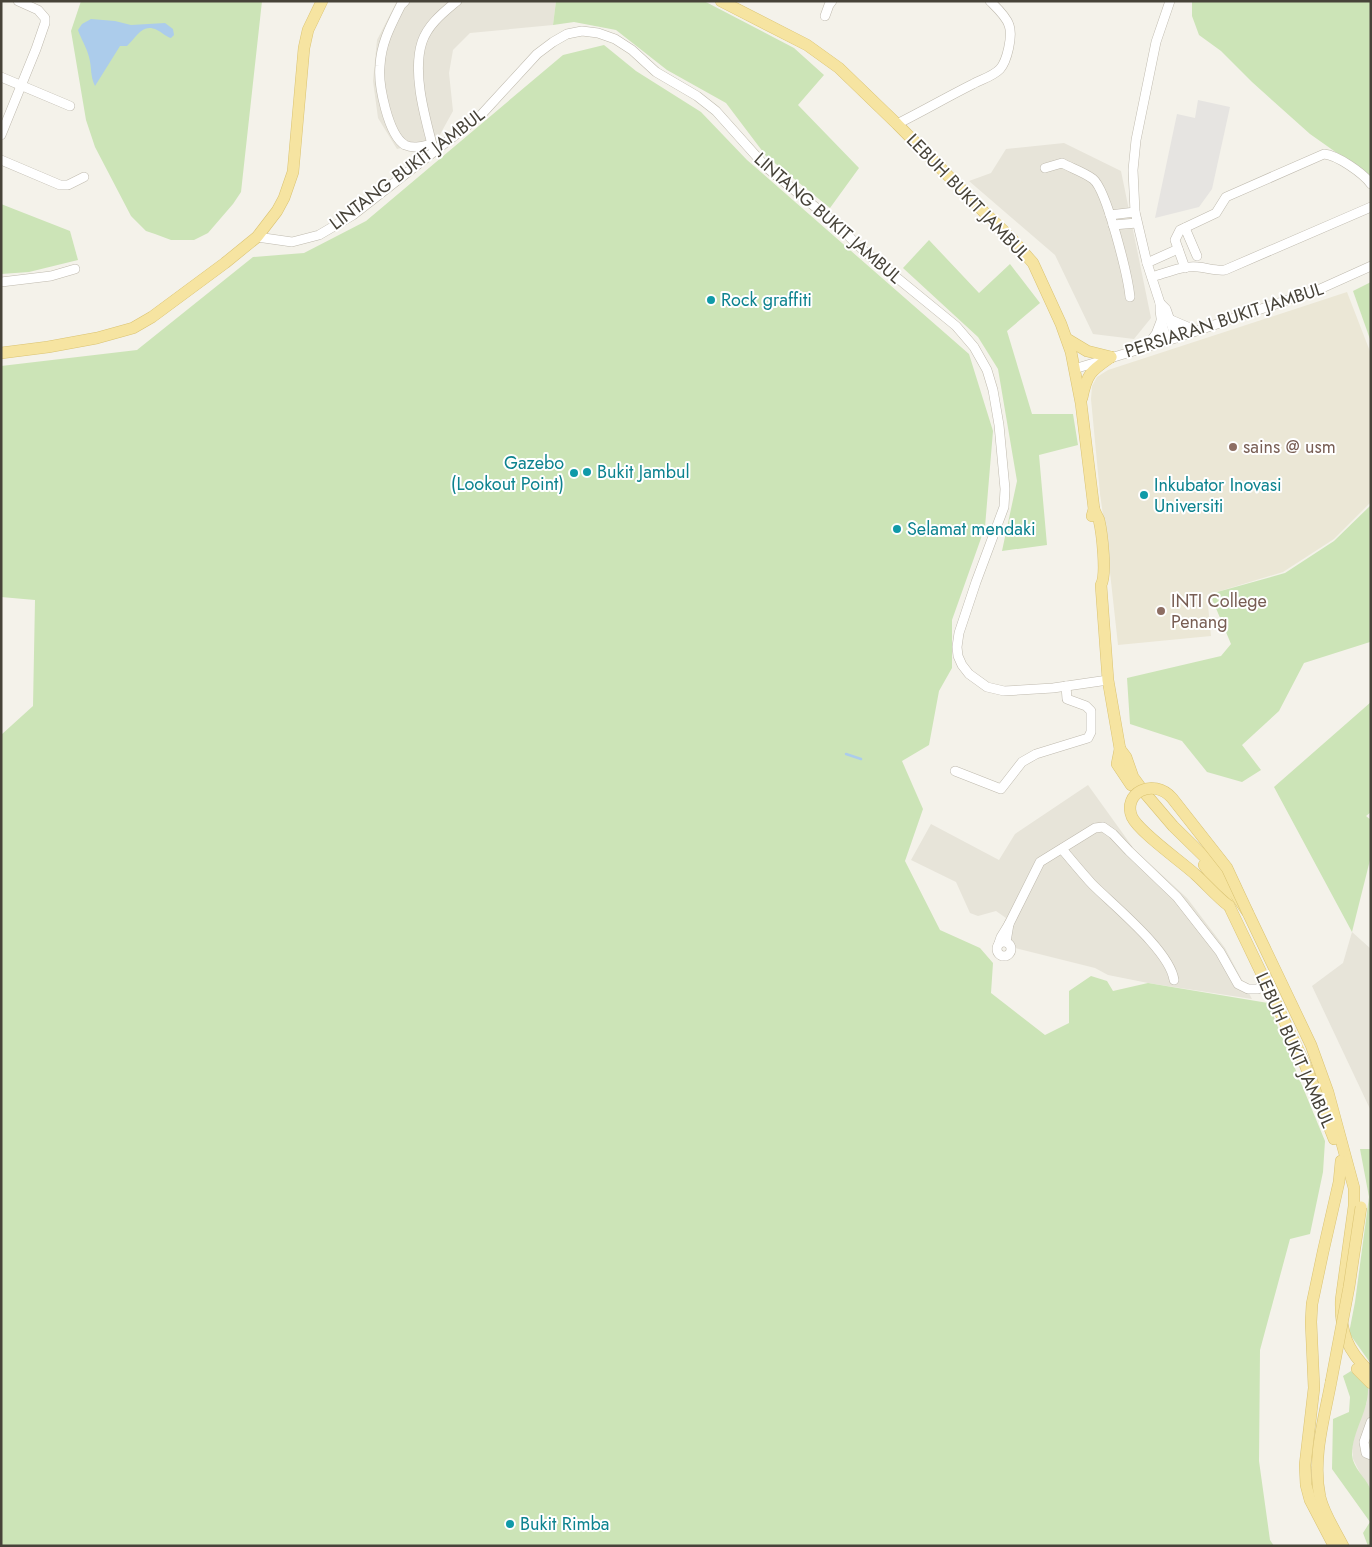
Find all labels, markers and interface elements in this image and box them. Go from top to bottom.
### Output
street label: LINTANG BUKIT JAMBUL [324,102,490,236]
street label: LEBUH BUKIT JAMBUL [900,128,1036,266]
street label: LINTANG BUKIT JAMBUL [748,146,908,290]
street label: PERSIARAN BUKIT JAMBUL [1121,276,1327,364]
place label: Rock graffiti [721,287,812,313]
marker: Rock graffiti [705,294,717,306]
place label: sains @ usm [1243,434,1336,460]
marker: sains @ usm [1227,441,1239,453]
place label: Gazebo (Lookout Point) [451,450,564,497]
place label: Bukit Jambul [597,459,690,485]
marker: Bukit Jambul [581,466,593,478]
marker: Gazebo (Lookout Point) [568,467,580,479]
place label: Inkubator Inovasi Universiti [1154,472,1282,519]
marker: Inkubator Inovasi Universiti [1138,489,1150,501]
place label: Selamat mendaki [907,516,1036,542]
marker: Selamat mendaki [891,523,903,535]
place label: INTI College Penang [1171,588,1267,635]
marker: INTI College Penang [1155,605,1167,617]
street label: LEBUH BUKIT JAMBUL [1249,968,1341,1132]
place label: Bukit Rimba [520,1511,610,1537]
marker: Bukit Rimba [504,1518,516,1530]

